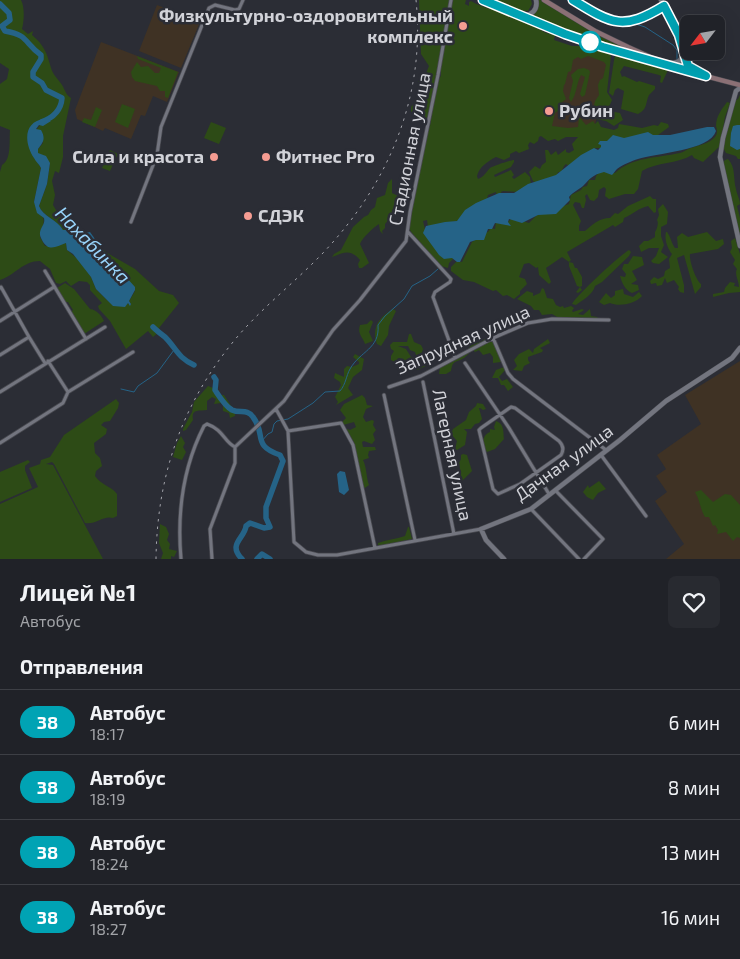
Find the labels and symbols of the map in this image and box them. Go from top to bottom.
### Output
place label: Физкультурно-оздоровительный комплекс [159,4,453,47]
north arrow [680,15,725,60]
marker: Физкультурно-оздоровительный комплекс [457,20,469,32]
unlabelled marker [579,31,601,53]
street label: Стадионная улица [383,70,435,227]
place label: Рубин [559,99,613,121]
marker: Рубин [543,105,555,117]
place label: Сила и красота [72,145,204,167]
place label: Фитнес Pro [276,145,375,167]
marker: Сила и красота [208,151,220,163]
marker: Фитнес Pro [260,151,272,163]
water label: Нахабинка [51,201,136,288]
place label: СДЭК [258,204,305,226]
marker: СДЭК [242,210,254,222]
street label: Запрудная улица [392,300,533,379]
street label: Лагерная улица [428,387,478,523]
street label: Дачная улица [510,419,617,505]

